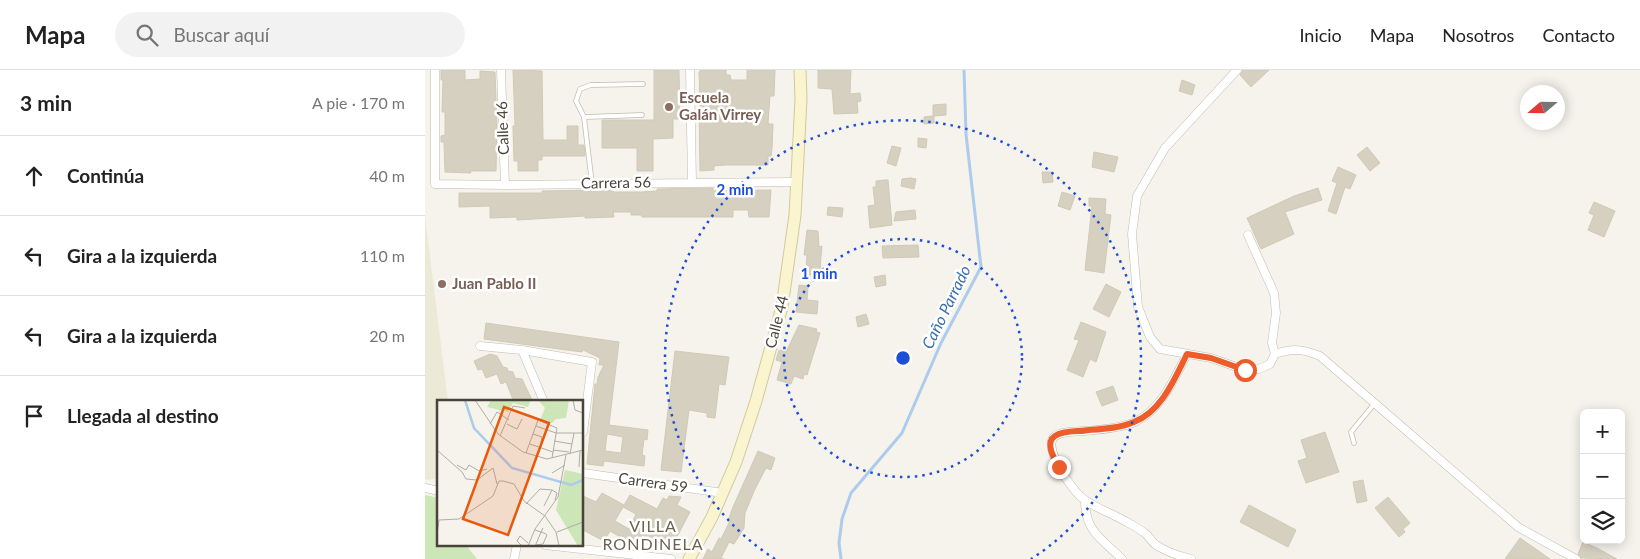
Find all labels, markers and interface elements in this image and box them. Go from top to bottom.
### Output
search box [115,12,465,57]
text: Mapa [25,20,85,49]
icon: search [133,21,161,49]
text: Buscar aquí [173,23,269,46]
text: Inicio [1299,24,1342,46]
text: Mapa [1370,24,1414,46]
text: Nosotros [1442,24,1514,46]
text: Contacto [1542,24,1615,46]
north arrow [1520,85,1565,130]
place label: Escuela Galán Virrey [679,88,761,123]
text: 3 min [20,90,72,115]
text: A pie · 170 m [312,93,405,112]
street label: Calle 46 [492,101,512,155]
marker: Escuela Galán Virrey [663,101,675,113]
icon: ahead [20,162,48,190]
text: Continúa [67,164,144,187]
text: 40 m [369,166,405,185]
street label: Carrera 56 [581,172,651,192]
text: 2 min [716,180,754,198]
icon: left [20,242,48,270]
text: Gira a la izquierda [67,244,217,267]
text: 110 m [360,246,405,265]
water label: Caño Parrado [917,262,974,352]
text: 1 min [800,264,838,282]
place label: Juan Pablo II [452,274,536,292]
marker: Juan Pablo II [436,278,448,290]
street label: Calle 44 [761,293,791,350]
icon: left [20,322,48,350]
text: Gira a la izquierda [67,324,217,347]
text: 20 m [369,326,405,345]
centre of rings [894,349,912,367]
route start [1234,359,1257,382]
inset map [437,400,584,546]
icon: arrive [20,402,48,430]
text: Llegada al destino [67,404,219,427]
map controls [1580,409,1625,544]
button: + [1580,409,1625,454]
button: − [1580,454,1625,499]
route end [1048,456,1071,479]
street label: Carrera 59 [617,468,689,496]
button: layers [1580,499,1625,544]
district label: VILLA RONDINELA [602,516,704,553]

